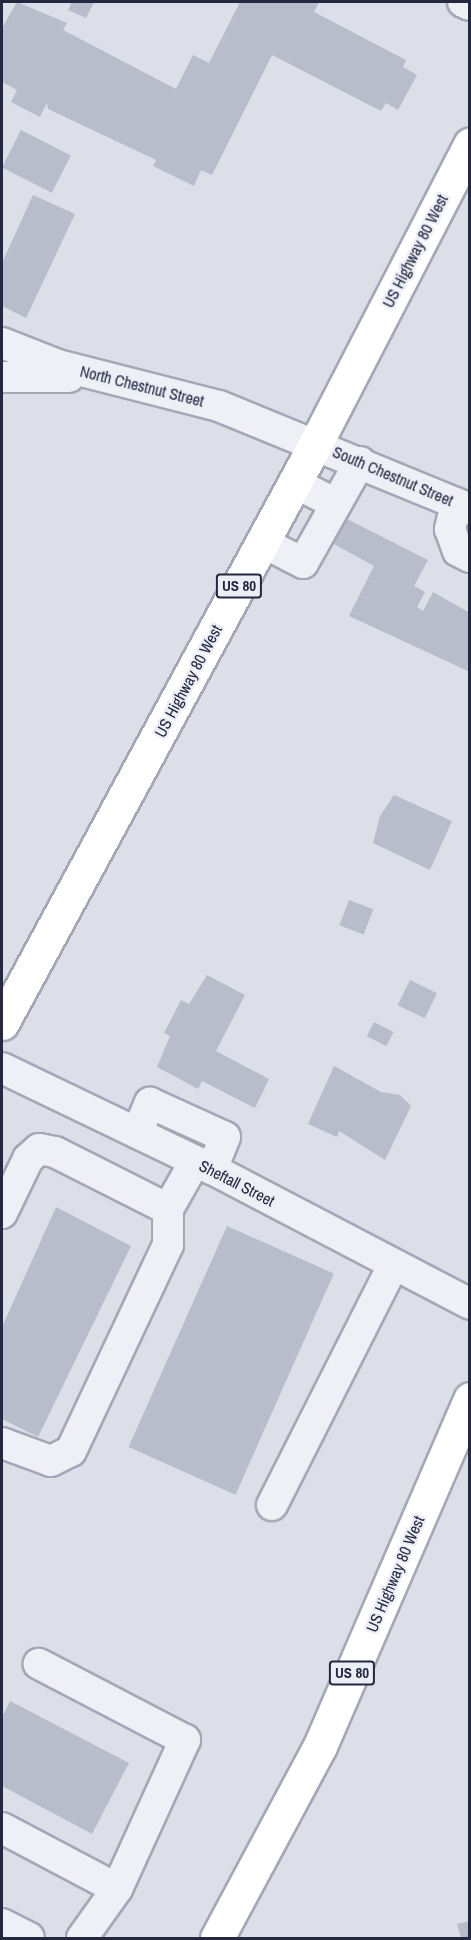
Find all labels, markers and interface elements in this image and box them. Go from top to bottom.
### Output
street label: US Highway 80 West [378,191,452,311]
street label: North Chestnut Street [78,361,206,411]
street label: South Chestnut Street [330,442,456,510]
road number: US 80 [215,574,263,598]
street label: US Highway 80 West [150,622,226,740]
street label: Sheftall Street [196,1156,278,1210]
street label: US Highway 80 West [362,1513,428,1635]
road number: US 80 [328,1661,376,1685]

